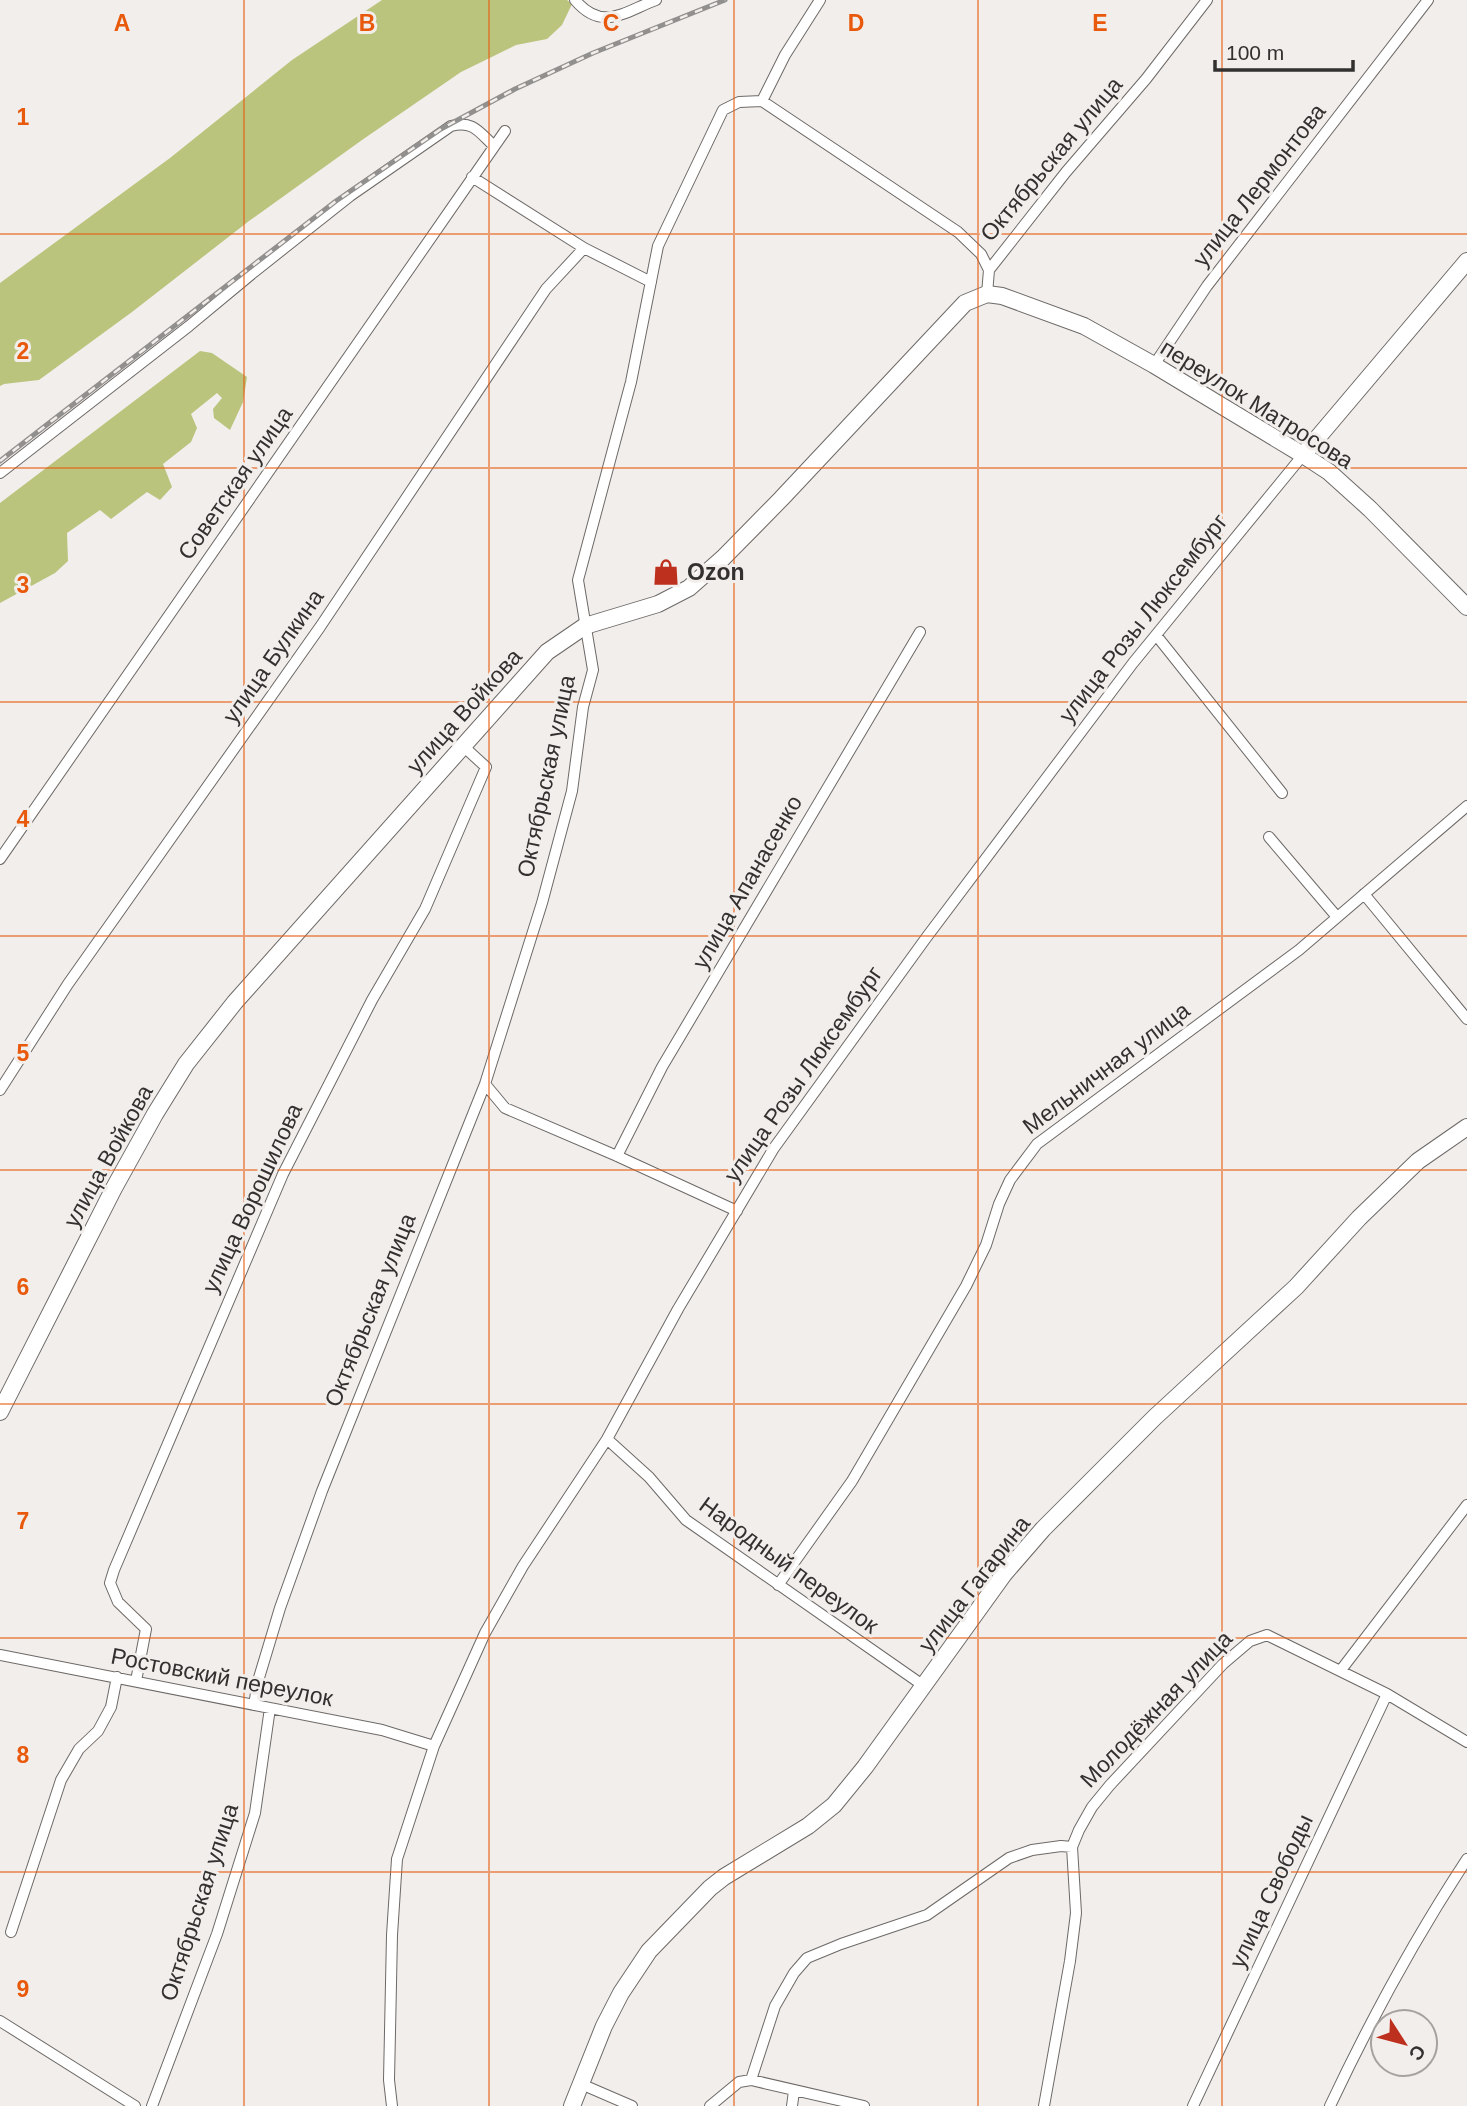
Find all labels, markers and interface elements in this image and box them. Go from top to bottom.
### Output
text: A [114,10,130,36]
text: B [359,10,375,36]
text: C [603,10,619,36]
text: D [848,10,864,36]
text: E [1092,10,1108,36]
scale bar [1215,28,1353,72]
text: 100 m [1226,41,1284,64]
street label: Октябрьская улица [975,72,1127,246]
street label: улица Лермонтова [1187,98,1331,272]
text: 1 [17,104,30,130]
street label: переулок Матросова [1156,334,1358,474]
text: 2 [17,338,29,364]
street label: Советская улица [173,401,298,564]
street label: улица Розы Люксембург [1053,509,1233,727]
shop icon: Ozon [651,557,681,587]
place label: Ozon [687,559,745,585]
text: 3 [17,572,29,598]
street label: улица Булкина [217,584,329,728]
street label: улица Войкова [401,643,527,779]
street label: Октябрьская улица [512,672,580,879]
street label: улица Апанасенко [687,791,807,973]
text: 4 [17,806,30,832]
street label: улица Розы Люксембург [718,961,888,1187]
street label: Мельничная улица [1018,997,1195,1139]
text: 5 [17,1040,30,1066]
street label: улица Войкова [58,1080,158,1232]
street label: улица Ворошилова [197,1099,307,1297]
street label: Октябрьская улица [319,1209,421,1410]
text: 6 [17,1274,29,1300]
street label: Народный переулок [695,1491,884,1639]
text: 7 [17,1508,29,1534]
street label: улица Гагарина [913,1511,1035,1657]
street label: Молодёжная улица [1075,1625,1237,1792]
street label: Ростовский переулок [109,1643,336,1711]
text: 8 [17,1742,30,1768]
street label: Октябрьская улица [155,1800,243,2004]
street label: улица Свободы [1224,1810,1318,1972]
text: 9 [17,1976,29,2002]
north arrow [1369,2008,1439,2078]
text: С [1405,2041,1430,2065]

